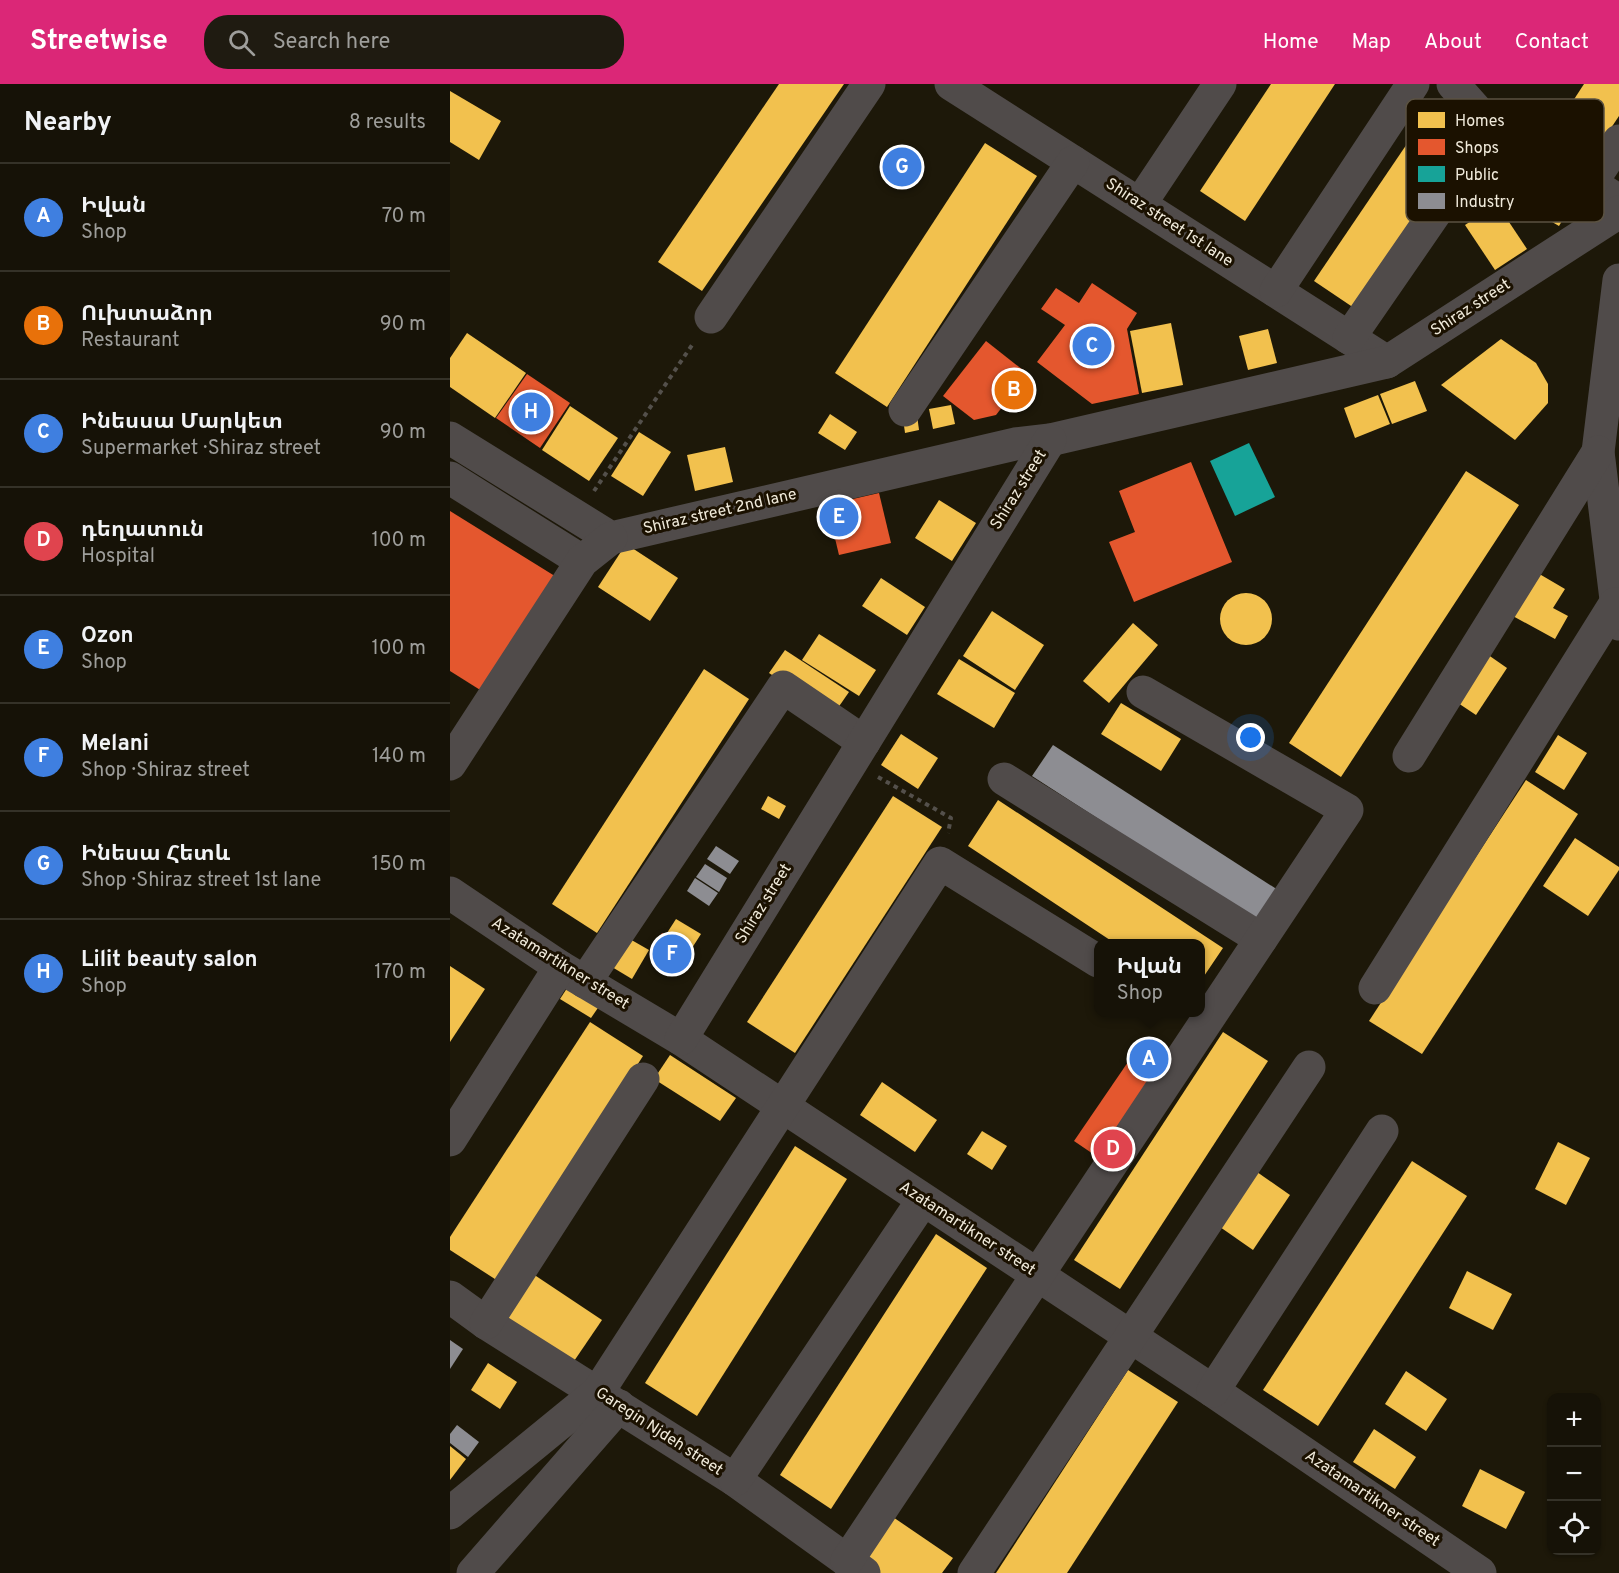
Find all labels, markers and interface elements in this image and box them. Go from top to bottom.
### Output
search box [204,15,624,69]
text: Streetwise [30,24,168,60]
icon: search [225,26,258,59]
text: Search here [273,29,390,56]
text: Home [1263,29,1319,56]
text: Map [1352,29,1391,56]
text: About [1424,29,1482,56]
text: Contact [1515,29,1589,56]
legend [1406,99,1604,222]
text: Nearby [24,107,112,140]
text: 8 results [349,110,426,136]
text: Homes [1455,112,1505,132]
text: Shops [1455,139,1499,159]
pin: G [882,144,922,190]
text: Public [1455,166,1499,186]
street label: Shiraz street 1st lane [1101,174,1237,272]
text: Իվան [81,193,146,220]
text: Industry [1455,193,1514,213]
text: A [36,204,51,230]
text: 70 m [382,204,426,230]
text: Shop [81,220,127,246]
street label: Shiraz street [1427,275,1515,341]
text: Ուխտաձոր [81,301,213,328]
text: B [37,312,50,338]
text: 90 m [380,312,426,338]
pin: C [1072,324,1112,368]
text: Restaurant [81,328,180,354]
pin: B [994,368,1034,412]
pin: H [512,390,550,434]
text: Ինեսսա Մարկետ [81,409,283,436]
text: C [37,420,50,446]
text: 90 m [380,420,426,446]
text: Supermarket · Shiraz street [81,436,321,462]
street label: Shiraz street [986,446,1052,534]
street label: Shiraz street 2nd lane [641,485,799,539]
pin: E [820,494,858,540]
text: դեղատուն [81,517,204,544]
text: D [36,528,51,554]
text: 100 m [371,528,426,554]
text: Hospital [81,544,155,570]
text: Ozon [81,623,134,650]
text: E [37,636,50,662]
text: 100 m [371,636,426,662]
text: Shop [81,650,127,676]
your location [1236,723,1265,752]
text: Melani [81,731,149,758]
text: F [38,744,49,770]
text: 140 m [372,744,426,770]
text: Shop · Shiraz street [81,758,250,784]
text: Ինեսա Հետև [81,841,230,868]
text: G [37,852,50,878]
text: 150 m [372,852,426,878]
street label: Shiraz street [731,860,797,948]
text: Shop · Shiraz street 1st lane [81,868,321,894]
street label: Azatamartikner street [487,913,633,1015]
pin: F [652,932,692,976]
popup [1094,939,1205,1017]
text: Lilit beauty salon [81,947,257,974]
text: Իվան [1117,954,1182,981]
text: H [36,960,51,986]
text: 170 m [374,960,426,986]
text: Shop [81,974,127,1000]
text: Shop [1117,981,1163,1007]
pin: A [1130,1036,1168,1082]
pin: D [1094,1126,1132,1172]
street label: Azatamartikner street [895,1177,1039,1281]
street label: Garegin Njdeh street [592,1383,726,1481]
map controls [1547,1393,1601,1555]
button: + [1547,1393,1601,1447]
street label: Azatamartikner street [1301,1446,1443,1552]
button: − [1547,1447,1601,1501]
button: locate [1547,1501,1601,1555]

